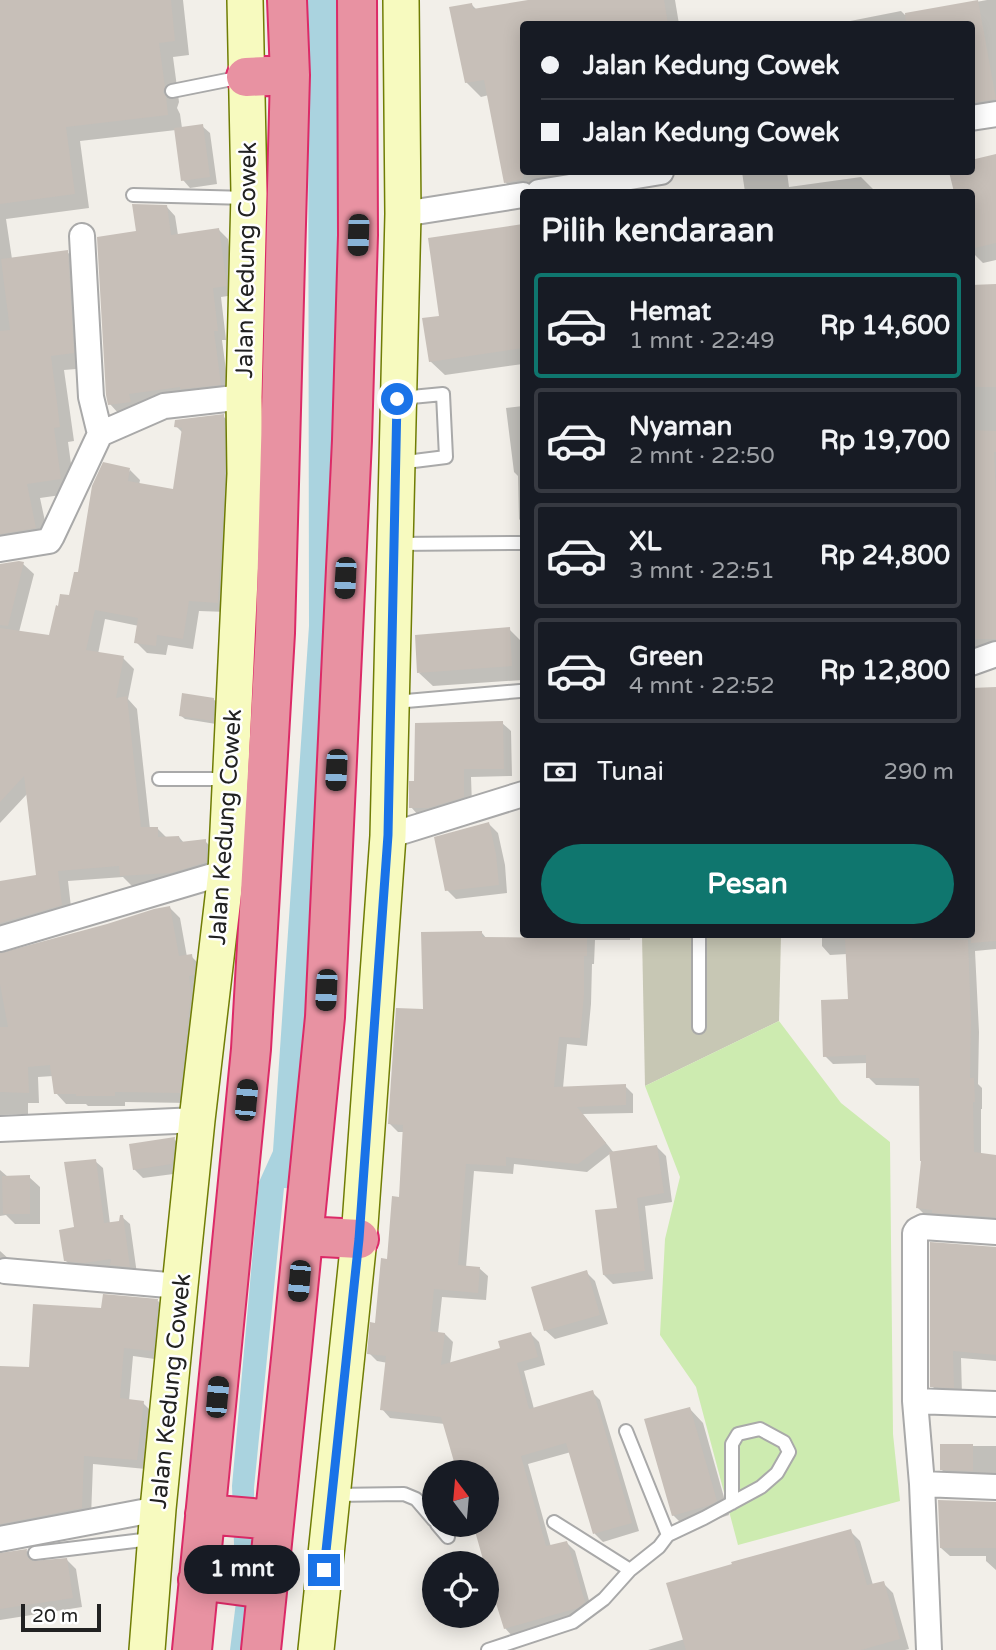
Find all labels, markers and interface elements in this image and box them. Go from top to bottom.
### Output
text: Jalan Kedung Cowek [583,50,839,81]
text: Jalan Kedung Cowek [583,117,839,148]
street label: Jalan Kedung Cowek [230,141,263,379]
text: Pilih kendaraan [541,212,775,250]
car [347,214,370,256]
icon: car [545,294,608,357]
text: Hemat [629,296,711,327]
text: Rp 14,600 [820,310,950,341]
text: 1 mnt · 22:49 [629,327,775,355]
route start [381,383,413,415]
icon: car [545,409,608,472]
text: Nyaman [629,411,732,442]
text: Rp 19,700 [820,425,950,456]
text: 2 mnt · 22:50 [629,442,775,470]
icon: car [545,524,608,587]
text: XL [629,526,661,557]
text: Rp 24,800 [820,540,950,571]
car [334,556,357,600]
text: 3 mnt · 22:51 [629,557,775,585]
icon: car [545,639,608,702]
text: Green [629,641,704,672]
text: Rp 12,800 [820,655,950,686]
text: 4 mnt · 22:52 [629,672,775,700]
street label: Jalan Kedung Cowek [203,708,248,946]
car [325,748,348,792]
icon: cash [541,753,579,791]
text: Tunai [597,756,664,787]
text: 290 m [884,758,954,786]
button: Pesan [541,844,954,924]
car [315,968,338,1012]
car [234,1078,259,1122]
car [287,1259,312,1303]
street label: Jalan Kedung Cowek [144,1272,197,1510]
car [205,1375,230,1419]
north arrow [422,1460,499,1536]
map controls [422,1460,499,1628]
callout: 1 mnt [184,1546,300,1594]
button: locate [422,1551,499,1628]
route end [308,1554,340,1586]
text: 1 mnt [210,1555,274,1583]
scale bar [21,1601,102,1633]
text: 20 m [32,1605,78,1627]

